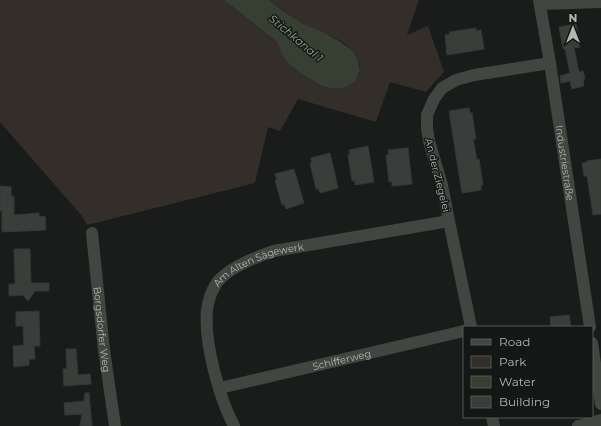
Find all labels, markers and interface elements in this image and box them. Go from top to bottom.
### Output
north arrow [553,8,593,48]
water label: Stichkanal 1 [266,11,326,65]
text: N [569,11,577,25]
street label: Industriestraße [553,124,577,202]
street label: An der Ziegelei [422,137,453,213]
street label: Am Alten Sägewerk [210,240,305,289]
street label: Borgsdorfer Weg [91,286,113,373]
legend [463,326,593,418]
text: Road [499,334,530,349]
street label: Schifferweg [311,347,372,373]
text: Park [499,354,527,369]
text: Water [499,374,536,389]
text: Building [499,394,550,409]

